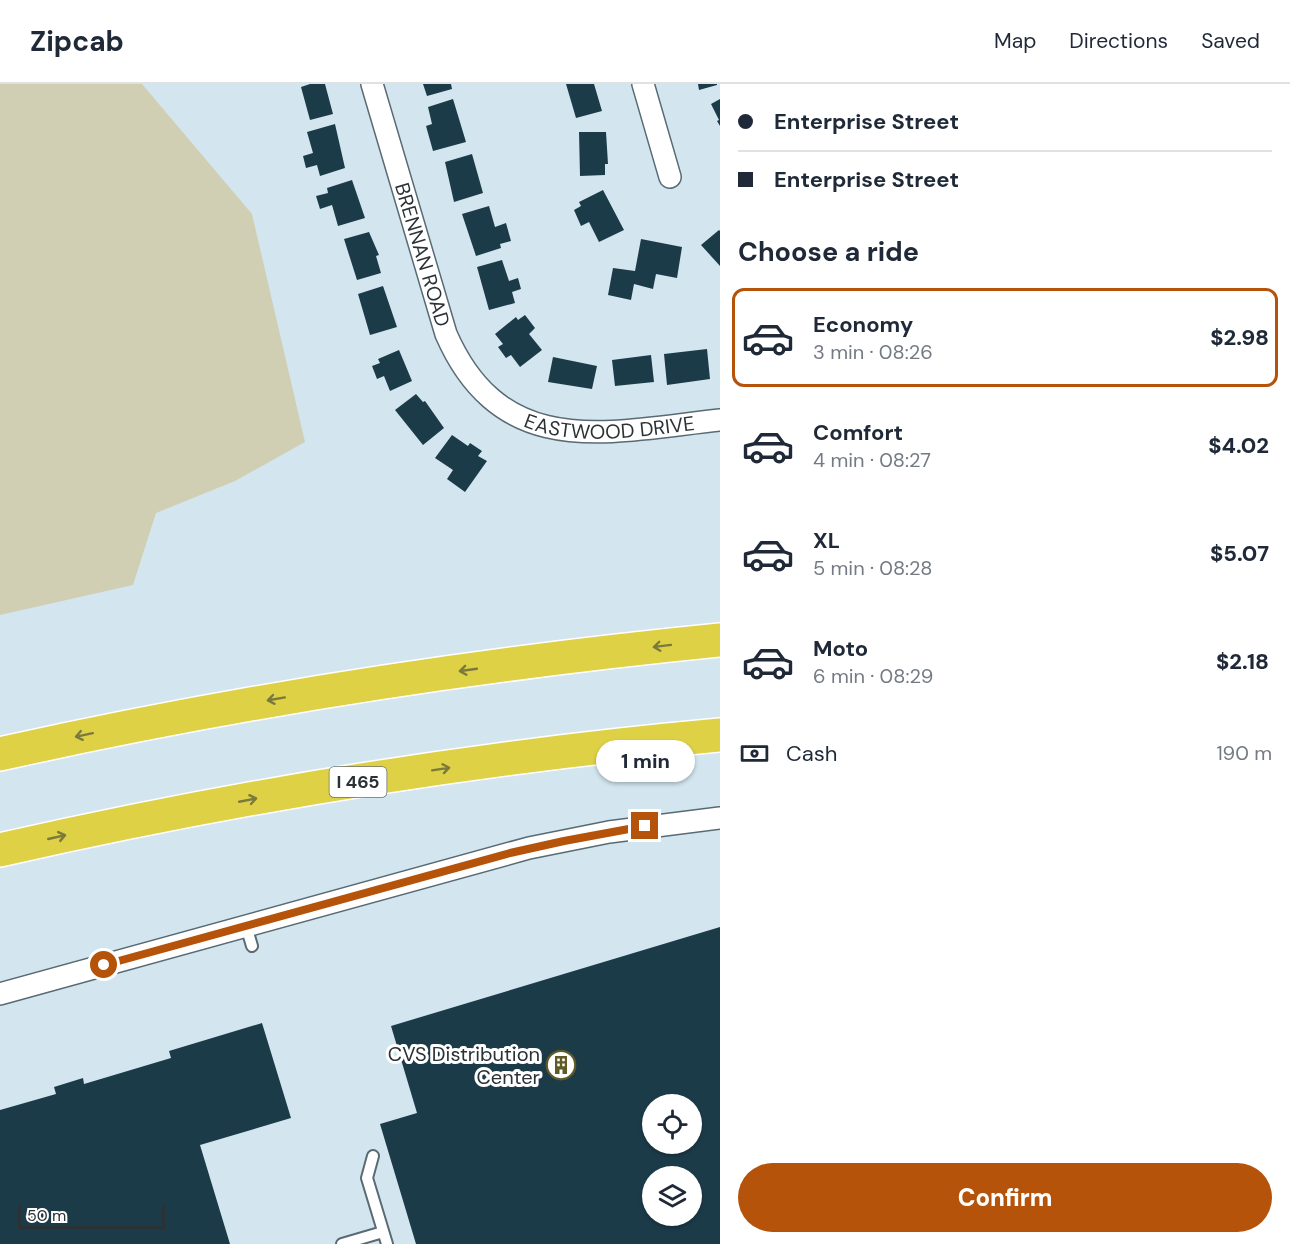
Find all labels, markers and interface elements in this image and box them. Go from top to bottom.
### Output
text: Zipcab [30,23,124,60]
text: Map [994,27,1036,55]
text: Directions [1069,27,1168,55]
text: Saved [1201,27,1260,55]
text: Enterprise Street [774,107,959,136]
text: Enterprise Street [774,165,959,194]
street label: BRENNAN ROAD [389,180,456,330]
text: Choose a ride [738,234,919,269]
text: Economy [813,310,913,339]
icon: car [741,311,795,365]
text: $2.98 [1210,323,1269,352]
text: 3 min · 08:26 [813,339,933,365]
street label: EASTWOOD DRIVE [521,408,696,445]
text: Comfort [813,418,903,447]
icon: car [741,419,795,473]
text: $4.02 [1208,431,1269,460]
text: 4 min · 08:27 [813,447,931,473]
text: XL [813,526,840,555]
icon: car [741,527,795,581]
text: $5.07 [1210,539,1269,568]
text: 5 min · 08:28 [813,555,932,581]
text: Moto [813,634,868,663]
icon: car [741,635,795,689]
one-way arrow [652,641,672,652]
text: $2.18 [1216,647,1269,676]
text: 6 min · 08:29 [813,663,933,689]
one-way arrow [459,664,479,675]
one-way arrow [266,694,286,705]
one-way arrow [75,730,94,742]
icon: cash [738,737,771,770]
callout: 1 min [596,739,694,781]
text: Cash [786,739,837,768]
text: 190 m [1216,740,1272,766]
text: 1 min [621,748,670,774]
one-way arrow [431,763,450,774]
road number: I 465 [330,767,386,797]
one-way arrow [238,794,258,805]
route end [631,812,658,839]
one-way arrow [47,831,66,843]
route start [90,951,117,978]
place label: CVS Distribution Center [388,1041,540,1090]
building icon: CVS Distribution Center [545,1049,577,1081]
map controls [642,1094,702,1226]
button: locate [642,1094,702,1154]
button: Confirm [738,1163,1272,1232]
button: layers [642,1166,702,1226]
scale bar [18,1202,165,1230]
text: 50 m [27,1205,66,1226]

